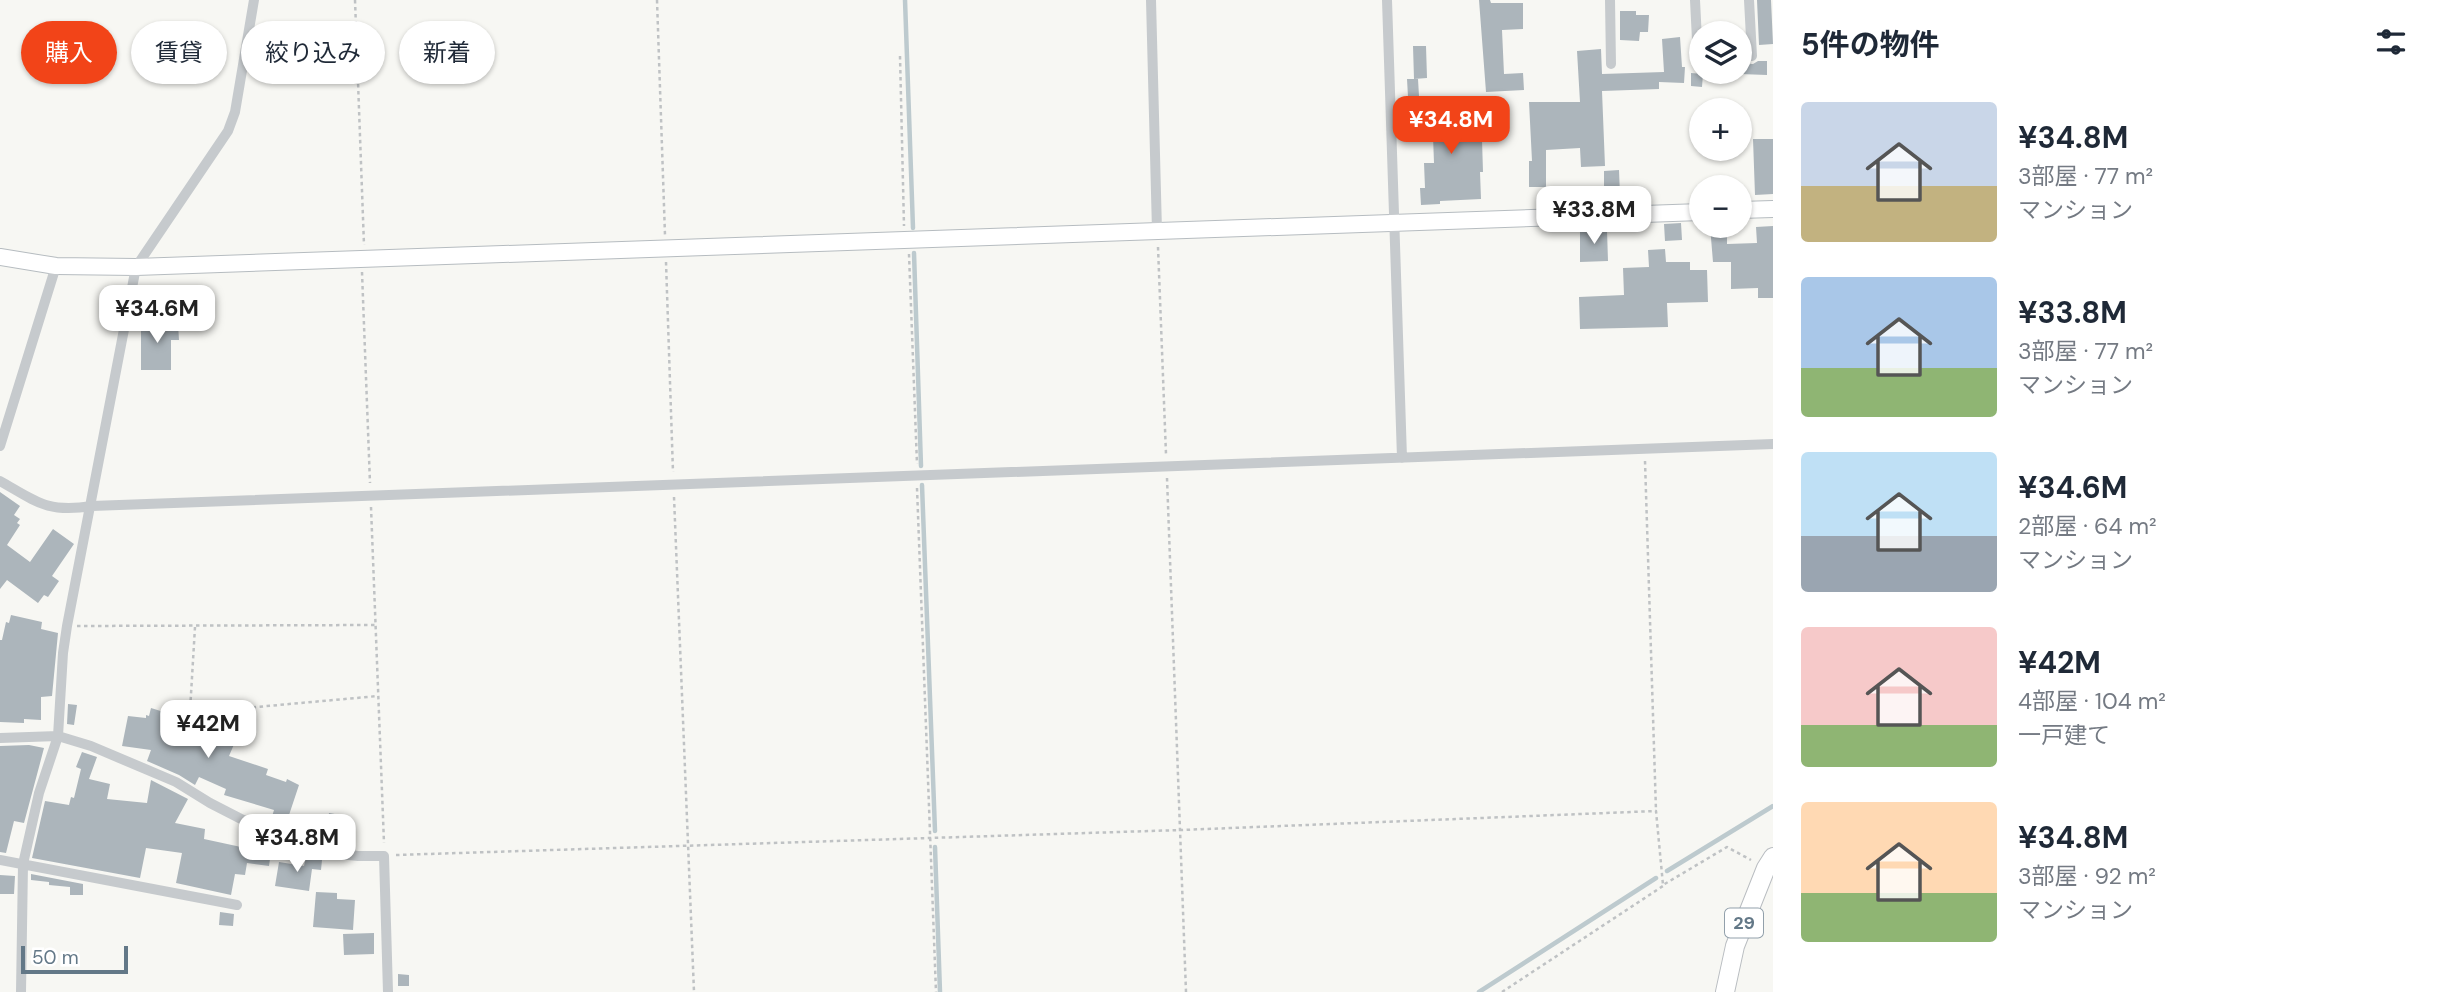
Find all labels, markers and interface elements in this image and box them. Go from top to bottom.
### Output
chip: 購入 [21,21,117,84]
chip: 賃貸 [131,21,227,84]
chip: 絞り込み [241,21,385,84]
chip: 新着 [399,21,495,84]
map controls [1689,21,1752,238]
button: layers [1689,21,1752,84]
icon: filters [2372,23,2410,61]
text: 5件の物件 [1801,25,1940,64]
pin: ¥34.8M [1394,96,1508,156]
button: + [1689,98,1752,161]
text: ¥34.8M [1409,104,1493,134]
text: ¥34.8M [2018,118,2128,157]
icon: home [1857,130,1941,214]
text: 3部屋 · 77 m² [2018,161,2153,191]
button: − [1689,175,1752,238]
pin: ¥33.8M [1537,187,1651,246]
text: ¥33.8M [1552,194,1636,224]
text: マンション [2018,195,2133,225]
pin: ¥34.6M [100,286,214,345]
text: ¥34.6M [115,293,199,323]
text: ¥33.8M [2018,293,2127,332]
icon: home [1857,305,1941,389]
text: 3部屋 · 77 m² [2018,336,2153,366]
text: マンション [2018,370,2133,400]
text: ¥34.6M [2018,468,2127,507]
icon: home [1857,480,1941,564]
text: 2部屋 · 64 m² [2018,511,2157,541]
text: マンション [2018,545,2133,575]
text: ¥42M [2018,643,2101,682]
icon: home [1857,655,1941,739]
text: 4部屋 · 104 m² [2018,686,2166,716]
pin: ¥42M [167,700,249,760]
text: ¥42M [176,708,240,738]
text: 一戸建て [2018,720,2110,750]
pin: ¥34.8M [240,814,354,874]
text: ¥34.8M [2018,818,2128,857]
text: ¥34.8M [255,822,339,852]
icon: home [1857,830,1941,914]
text: 3部屋 · 92 m² [2018,861,2156,891]
text: マンション [2018,895,2133,925]
road number: 29 [1725,908,1763,938]
scale bar [21,943,128,975]
text: 50 m [32,945,79,970]

